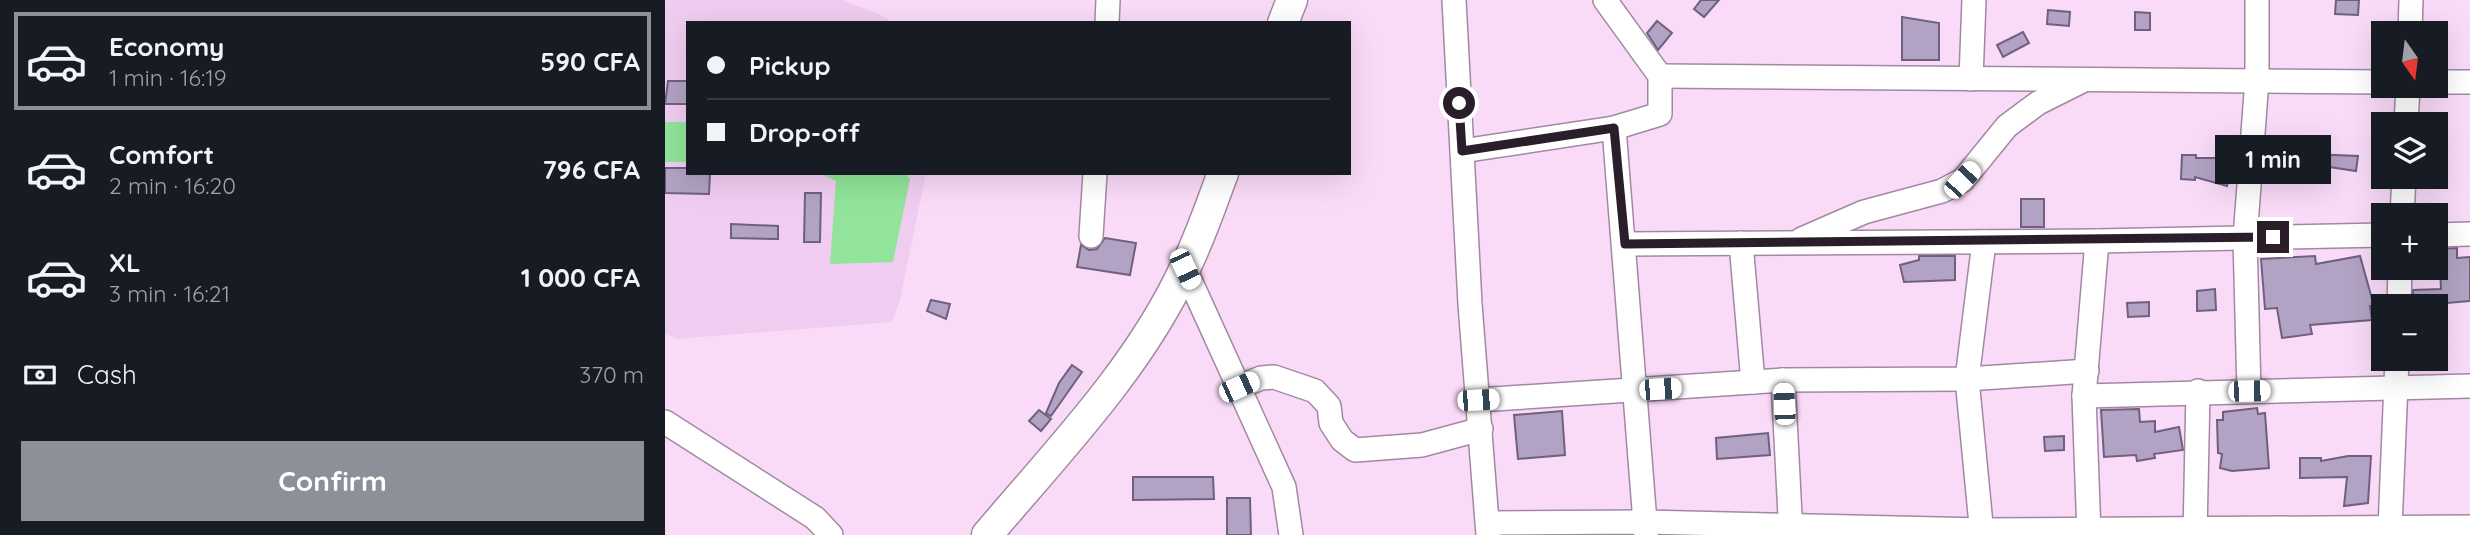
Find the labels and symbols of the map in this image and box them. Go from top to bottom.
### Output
north arrow [2371,21,2448,98]
route start [1443,87,1475,119]
callout: 1 min [2215,135,2331,184]
car [1940,157,1985,203]
route end [2257,221,2289,253]
car [1167,246,1204,292]
car [1216,369,1263,405]
car [1639,377,1682,401]
car [2228,380,2271,402]
car [1773,382,1796,426]
car [1457,388,1500,412]

